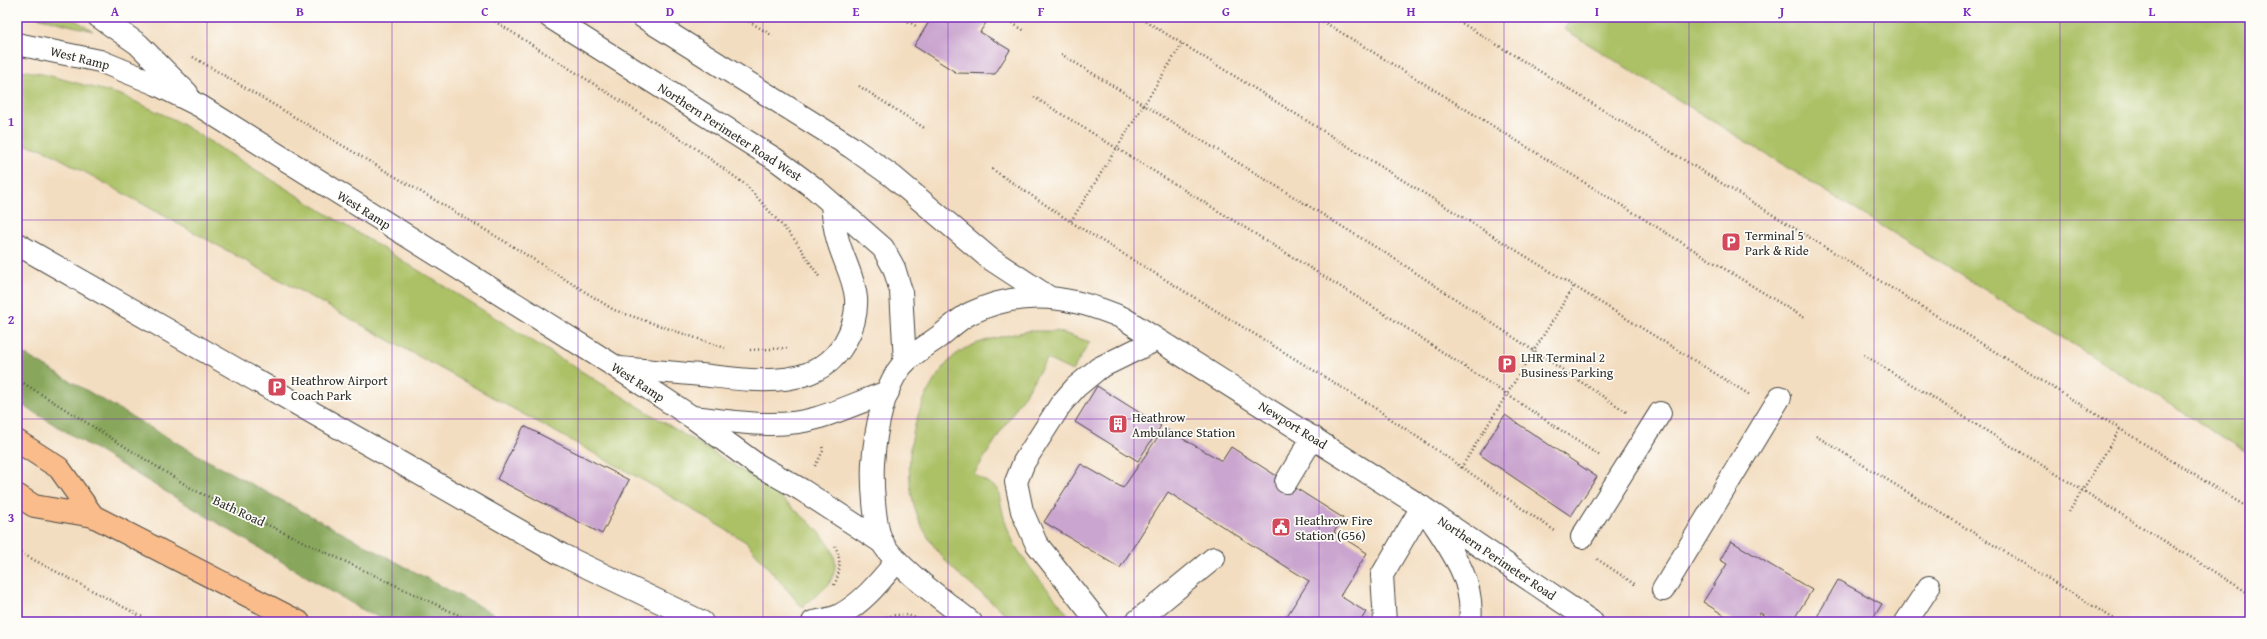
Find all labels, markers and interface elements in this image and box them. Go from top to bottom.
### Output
text: A [111,2,120,21]
text: B [296,2,304,21]
text: C [481,2,489,21]
text: D [666,2,674,21]
text: E [853,2,860,21]
text: F [1038,2,1045,21]
text: G [1222,2,1230,21]
text: H [1406,2,1416,21]
text: I [1595,2,1599,21]
text: J [1778,2,1785,21]
text: K [1963,2,1972,21]
text: L [2149,2,2156,21]
street label: West Ramp [48,41,112,75]
street label: Northern Perimeter Road West [654,78,806,186]
text: 1 [8,112,14,131]
street label: West Ramp [333,186,395,234]
place label: Terminal 5 Park & Ride [1745,226,1809,260]
parking icon: Terminal 5 Park & Ride [1720,231,1742,253]
text: 2 [8,310,15,329]
place label: LHR Terminal 2 Business Parking [1521,348,1614,382]
parking icon: LHR Terminal 2 Business Parking [1496,353,1518,375]
street label: West Ramp [607,358,669,406]
place label: Heathrow Airport Coach Park [291,371,388,405]
parking icon: Heathrow Airport Coach Park [266,376,288,398]
street label: Newport Road [1255,396,1331,454]
place label: Heathrow Ambulance Station [1132,408,1236,442]
building icon: Heathrow Ambulance Station [1107,413,1129,435]
street label: Bath Road [210,491,268,531]
text: 3 [8,508,14,527]
place label: Heathrow Fire Station (G56) [1295,511,1373,545]
street label: Northern Perimeter Road [1434,511,1560,605]
public building icon: Heathrow Fire Station (G56) [1270,516,1292,538]

